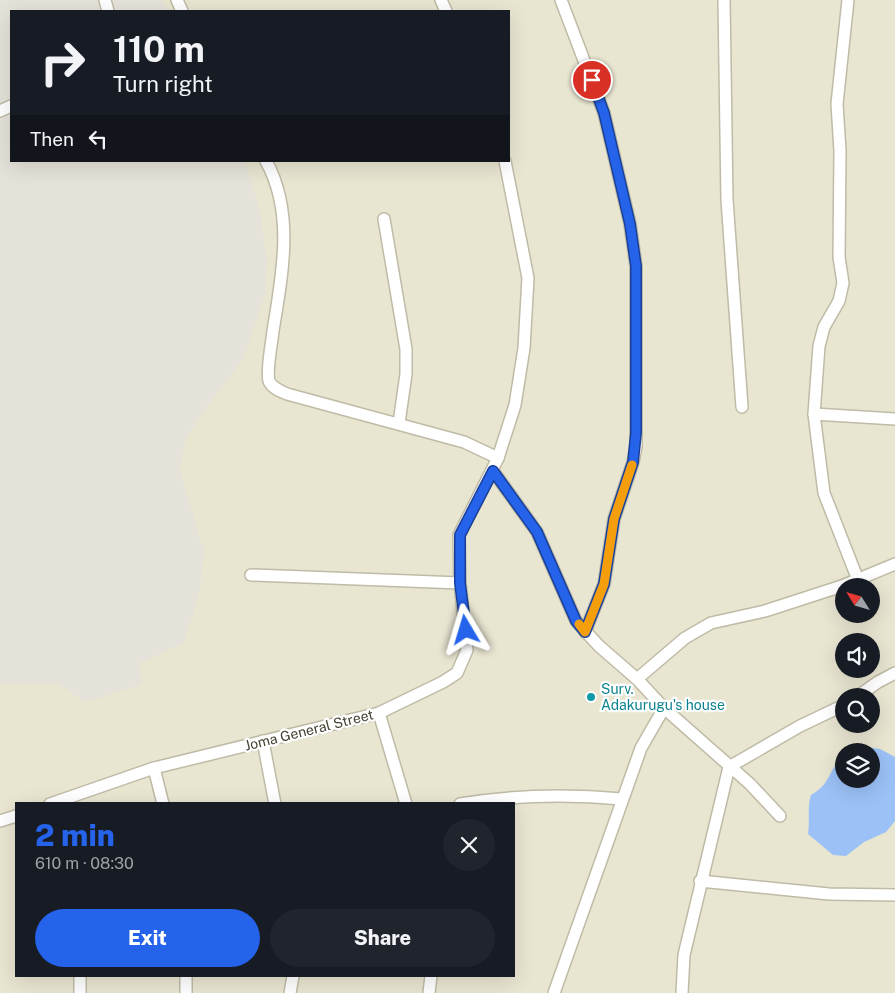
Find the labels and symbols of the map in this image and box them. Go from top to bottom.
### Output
pin [571,59,613,101]
north arrow [835,578,880,622]
position arrow [439,603,491,655]
place label: Surv. Adakurugu's house [601,681,725,713]
marker: Surv. Adakurugu's house [585,691,597,703]
street label: Joma General Street [243,706,375,754]

